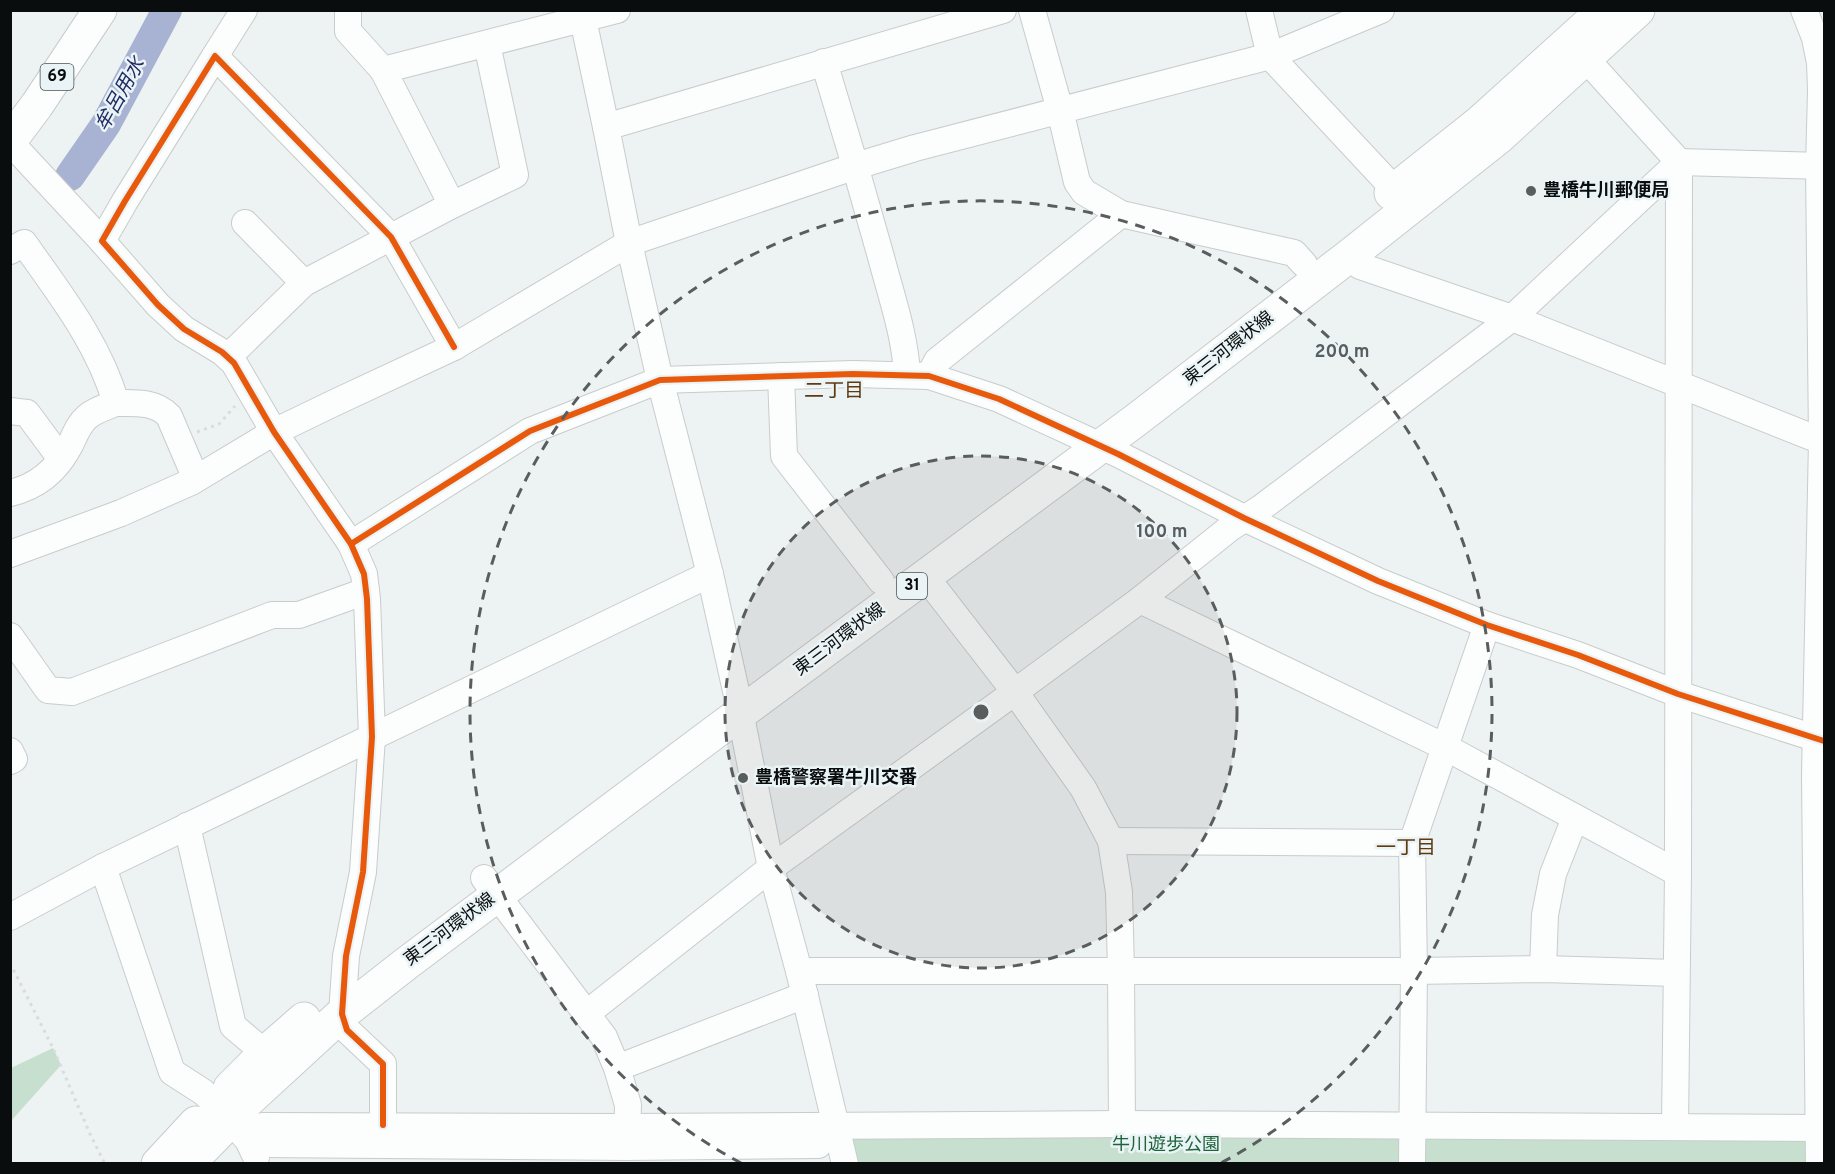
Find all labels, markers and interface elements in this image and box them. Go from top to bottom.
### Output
water label: 牟呂用水 [90,52,153,136]
road number: 69 [40,64,74,90]
place label: 豊橋牛川郵便局 [1543,180,1669,203]
marker: 豊橋牛川郵便局 [1524,184,1538,198]
street label: 東三河環状線 [1179,307,1279,391]
text: 200 m [1314,341,1370,364]
district label: 二丁目 [804,379,864,405]
text: 100 m [1136,521,1188,544]
road number: 31 [897,573,927,599]
street label: 東三河環状線 [790,598,890,682]
centre of rings [971,702,991,722]
place label: 豊橋警察署牛川交番 [755,767,917,790]
marker: 豊橋警察署牛川交番 [736,771,750,785]
district label: 一丁目 [1376,836,1436,862]
street label: 東三河環状線 [400,888,500,972]
park label: 牛川遊歩公園 [1112,1134,1220,1157]

